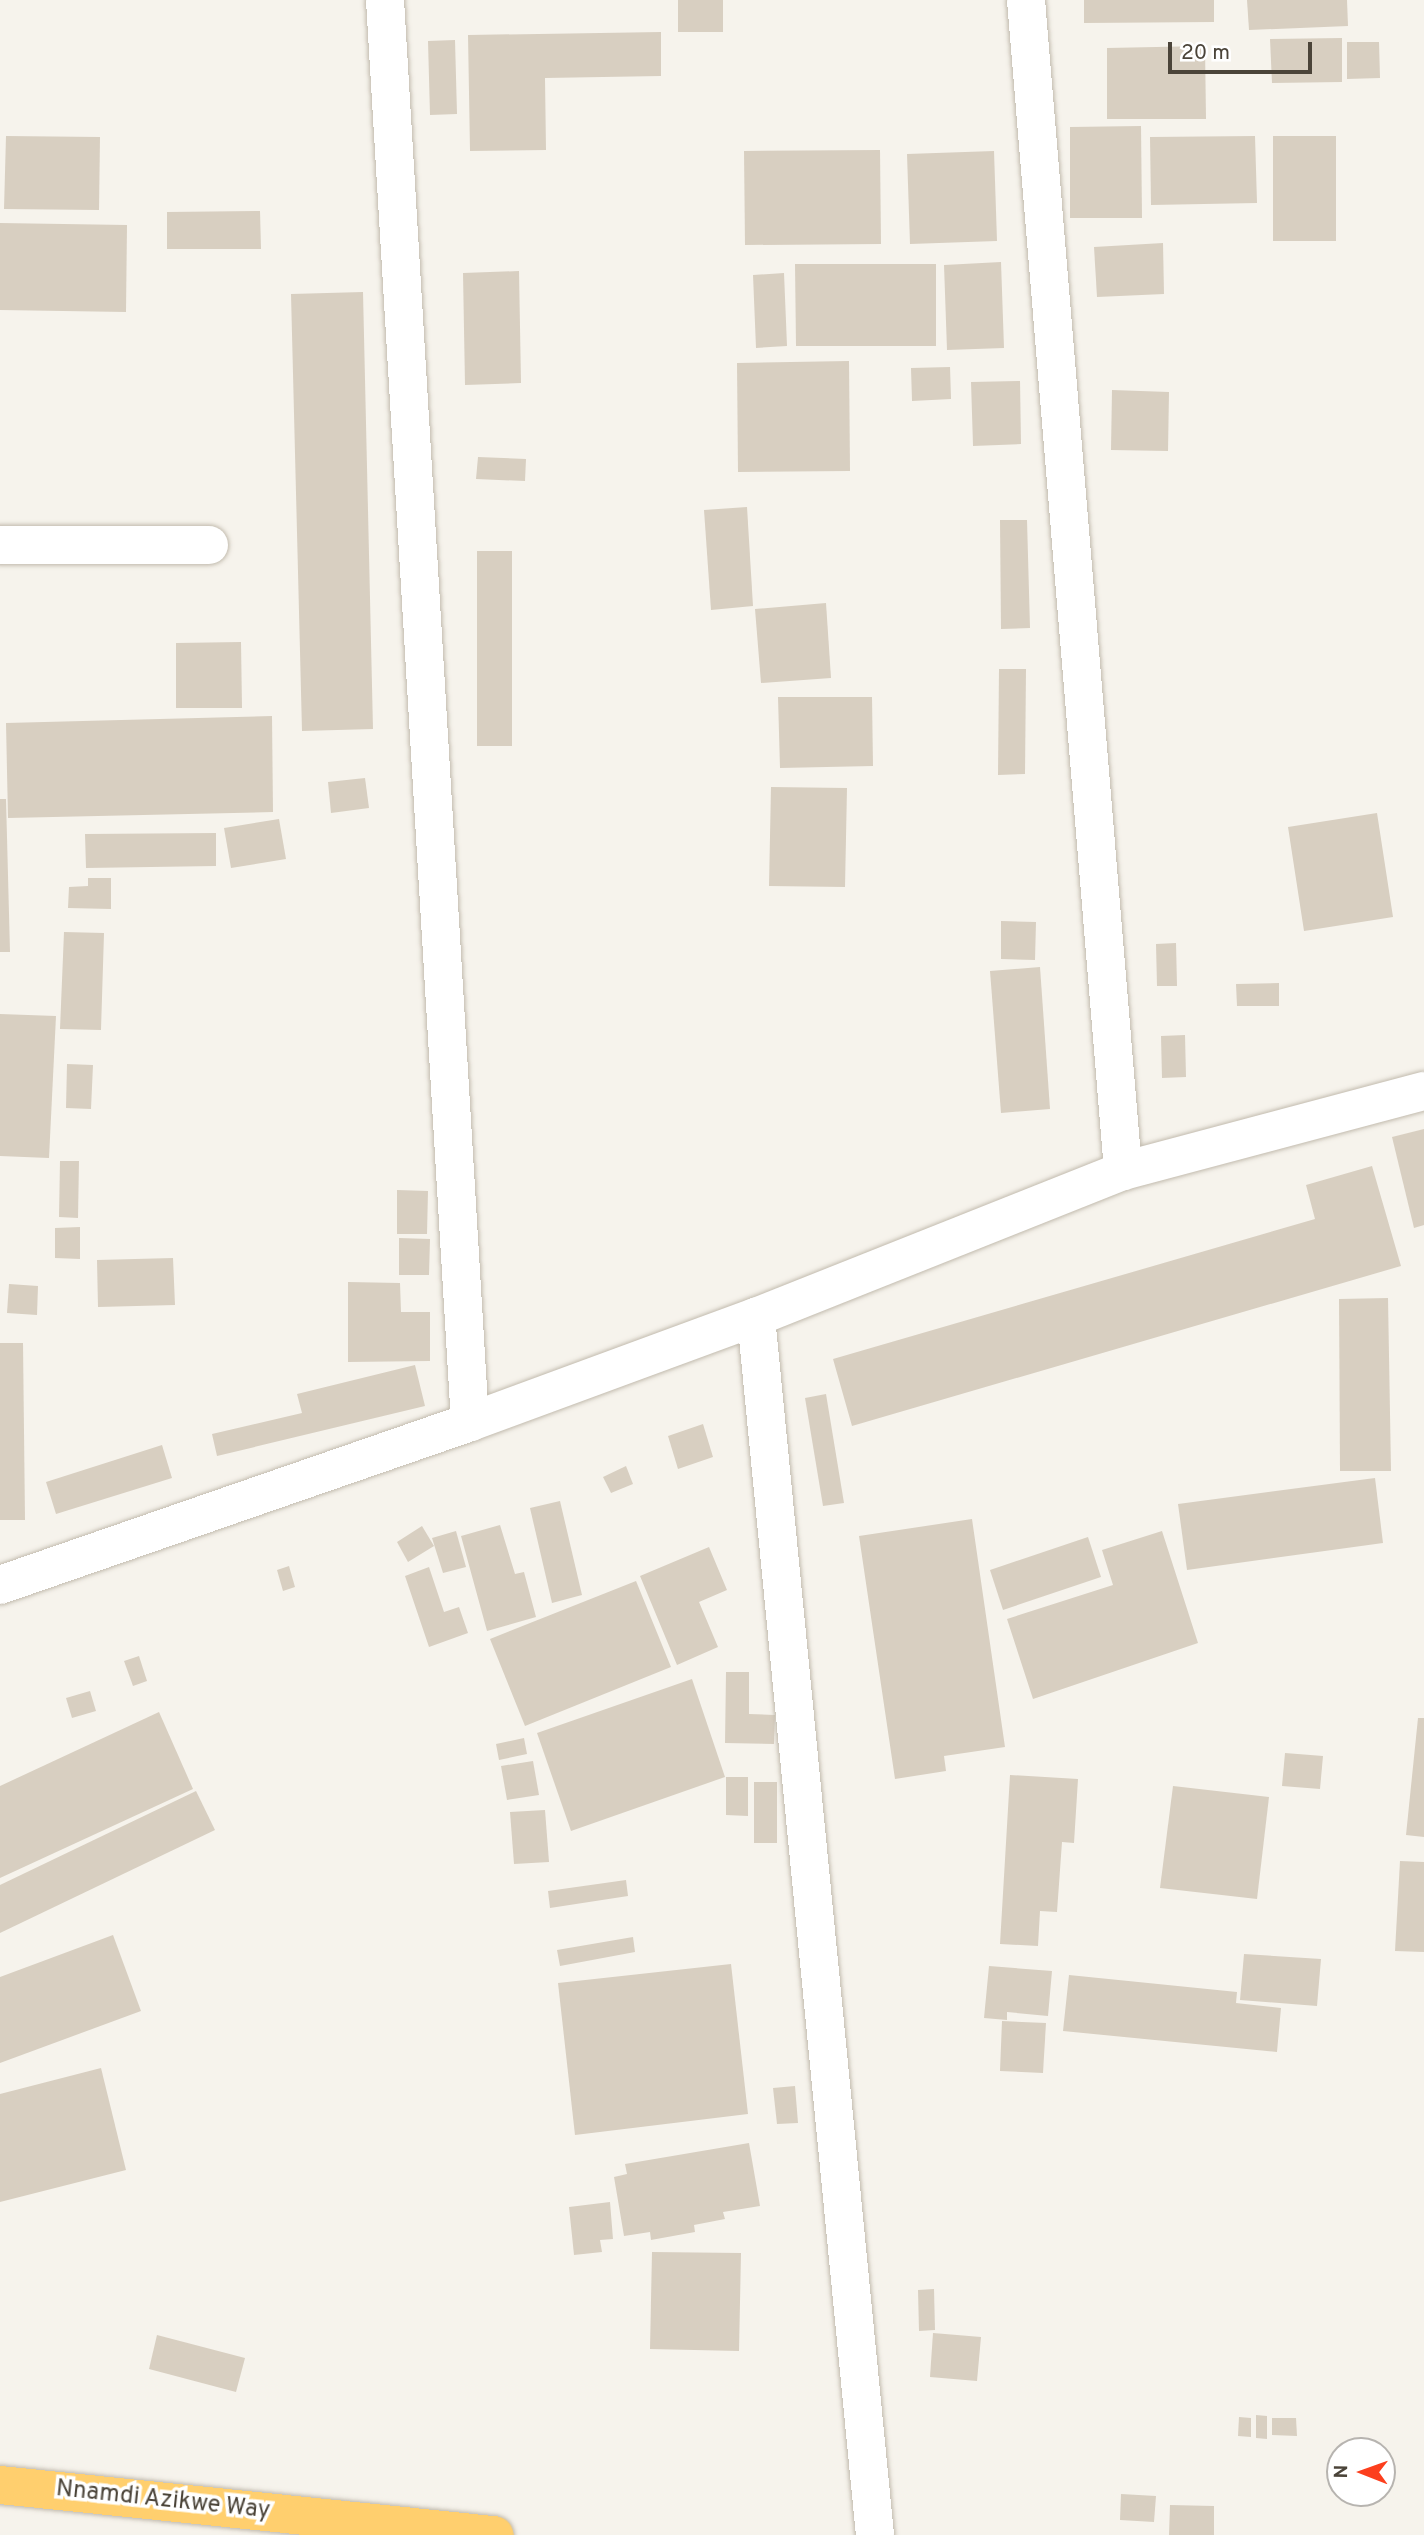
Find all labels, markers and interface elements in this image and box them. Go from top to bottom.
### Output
scale bar [1172,28,1316,72]
text: 20 m [1181,40,1230,67]
north arrow [1326,2437,1396,2507]
text: N [1330,2465,1354,2479]
street label: Nnamdi Azikwe Way [54,2475,272,2527]

